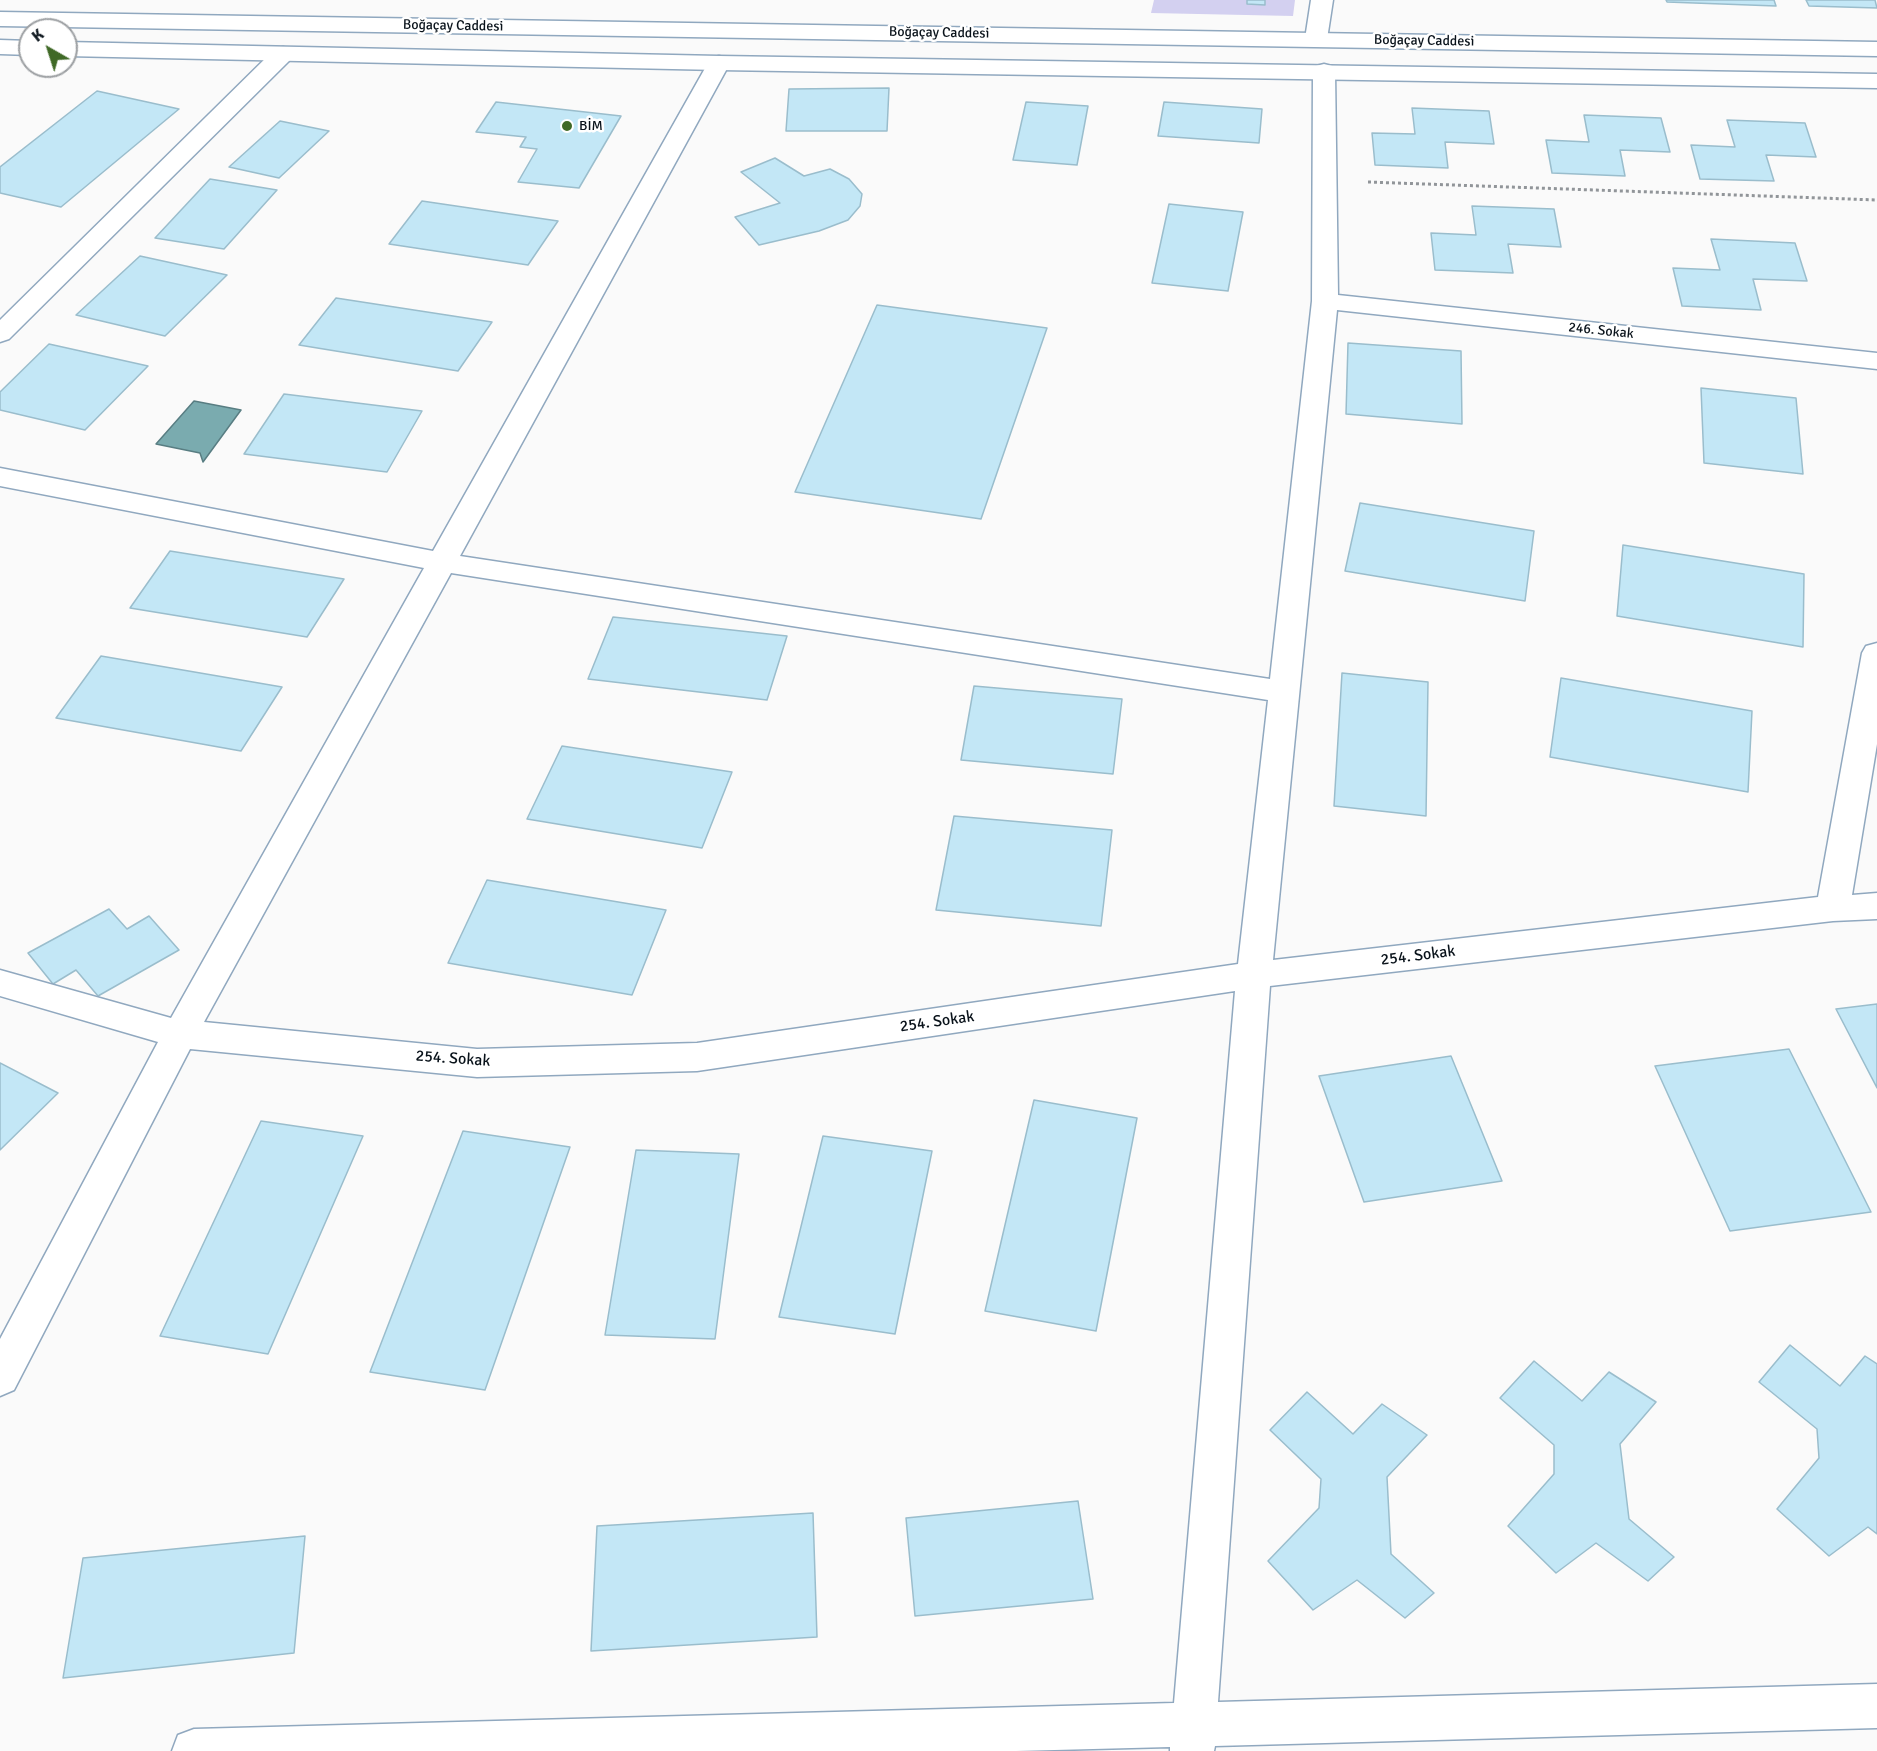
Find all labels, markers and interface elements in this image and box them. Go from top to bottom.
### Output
street label: Boğaçay Caddesi [403,17,503,35]
north arrow [18,18,78,78]
street label: Boğaçay Caddesi [889,24,989,42]
text: K [28,25,48,46]
street label: Boğaçay Caddesi [1374,32,1474,50]
place label: BİM [579,118,603,134]
marker: BİM [560,119,574,133]
street label: 246. Sokak [1567,319,1635,343]
street label: 254. Sokak [1380,942,1456,970]
street label: 254. Sokak [899,1007,975,1037]
street label: 254. Sokak [415,1047,491,1071]

